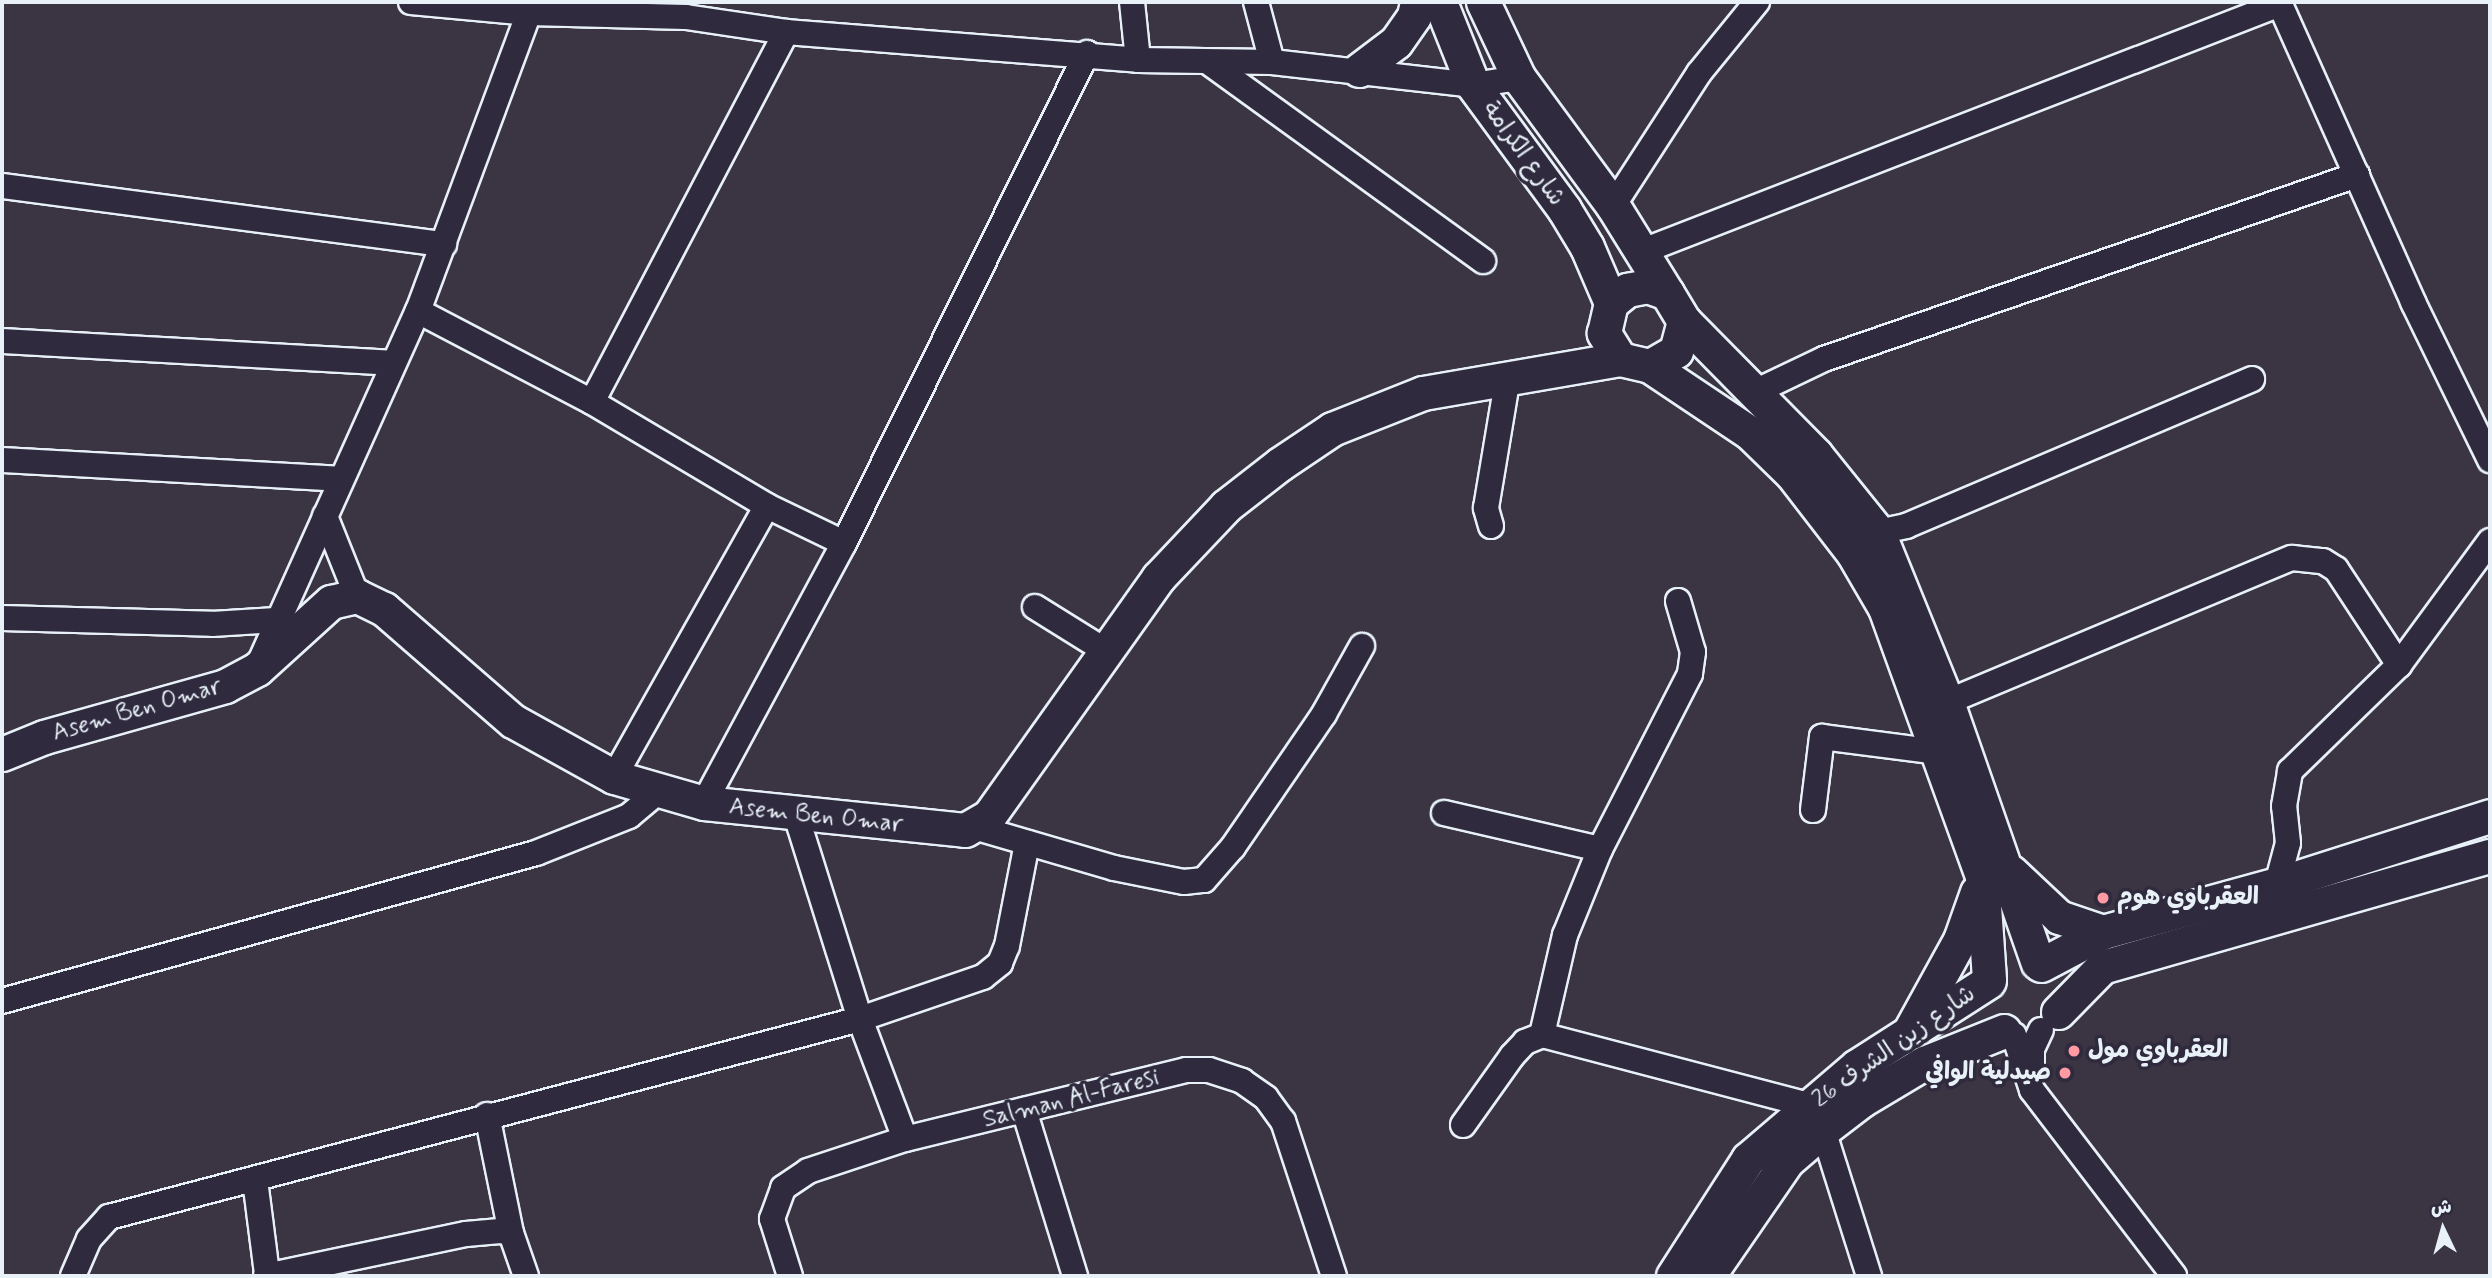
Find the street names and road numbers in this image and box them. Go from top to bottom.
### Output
street label: شارع الكرامة [1475,96,1571,212]
street label: Asem Ben Omar [51,673,223,747]
street label: Asem Ben Omar [730,793,902,839]
street label: شارع زين الشرف 26 [1807,980,1981,1114]
street label: Salman Al-Faresi [980,1063,1162,1135]

